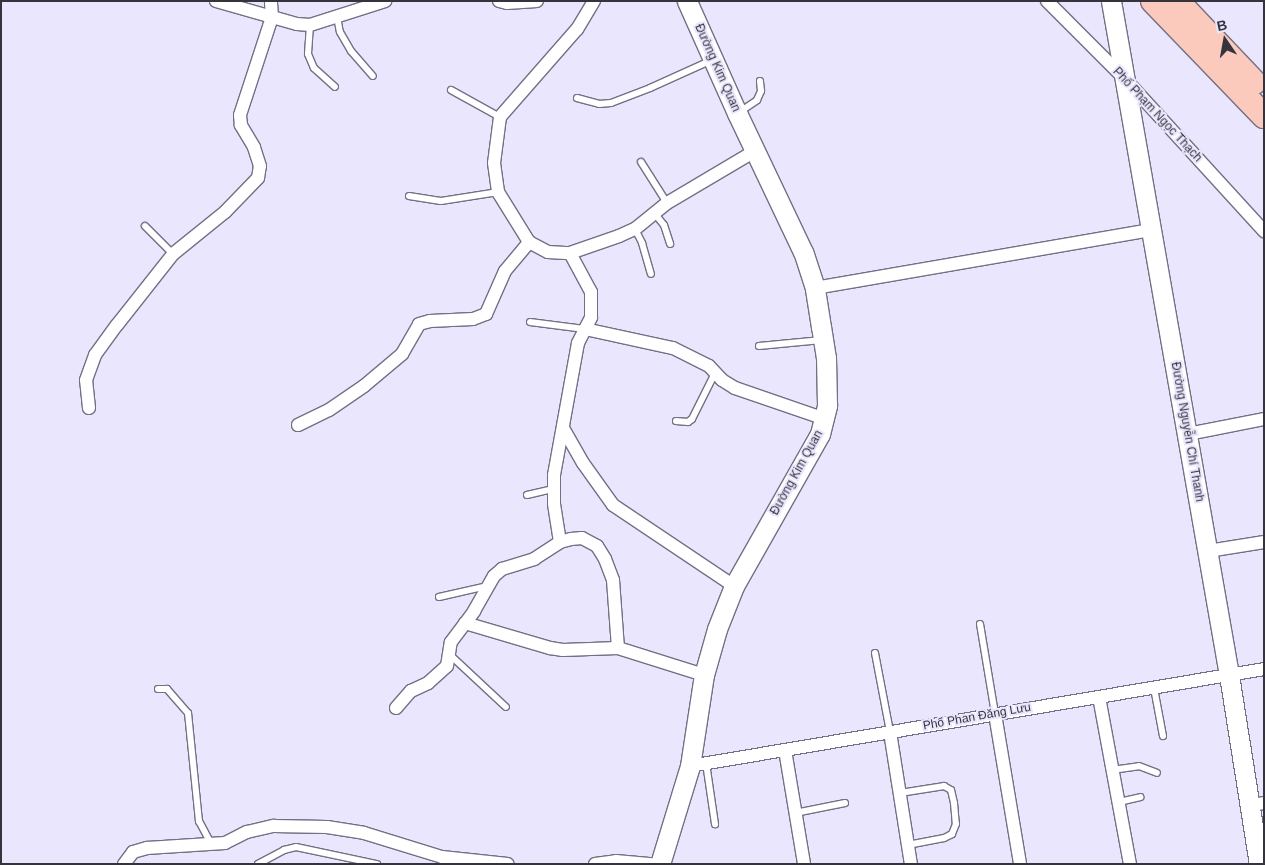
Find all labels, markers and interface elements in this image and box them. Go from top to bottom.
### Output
north arrow [1200,15,1250,65]
text: B [1215,16,1228,34]
street label: Đường Kim Quan [691,22,743,114]
street label: Phố Phạm Ngọc Thạch [1109,65,1205,165]
street label: Đường Nguyễn Chí Thanh [1168,361,1206,503]
street label: Đường Kim Quan [768,428,826,518]
street label: Phố Phan Đăng Lưu [922,700,1032,734]

